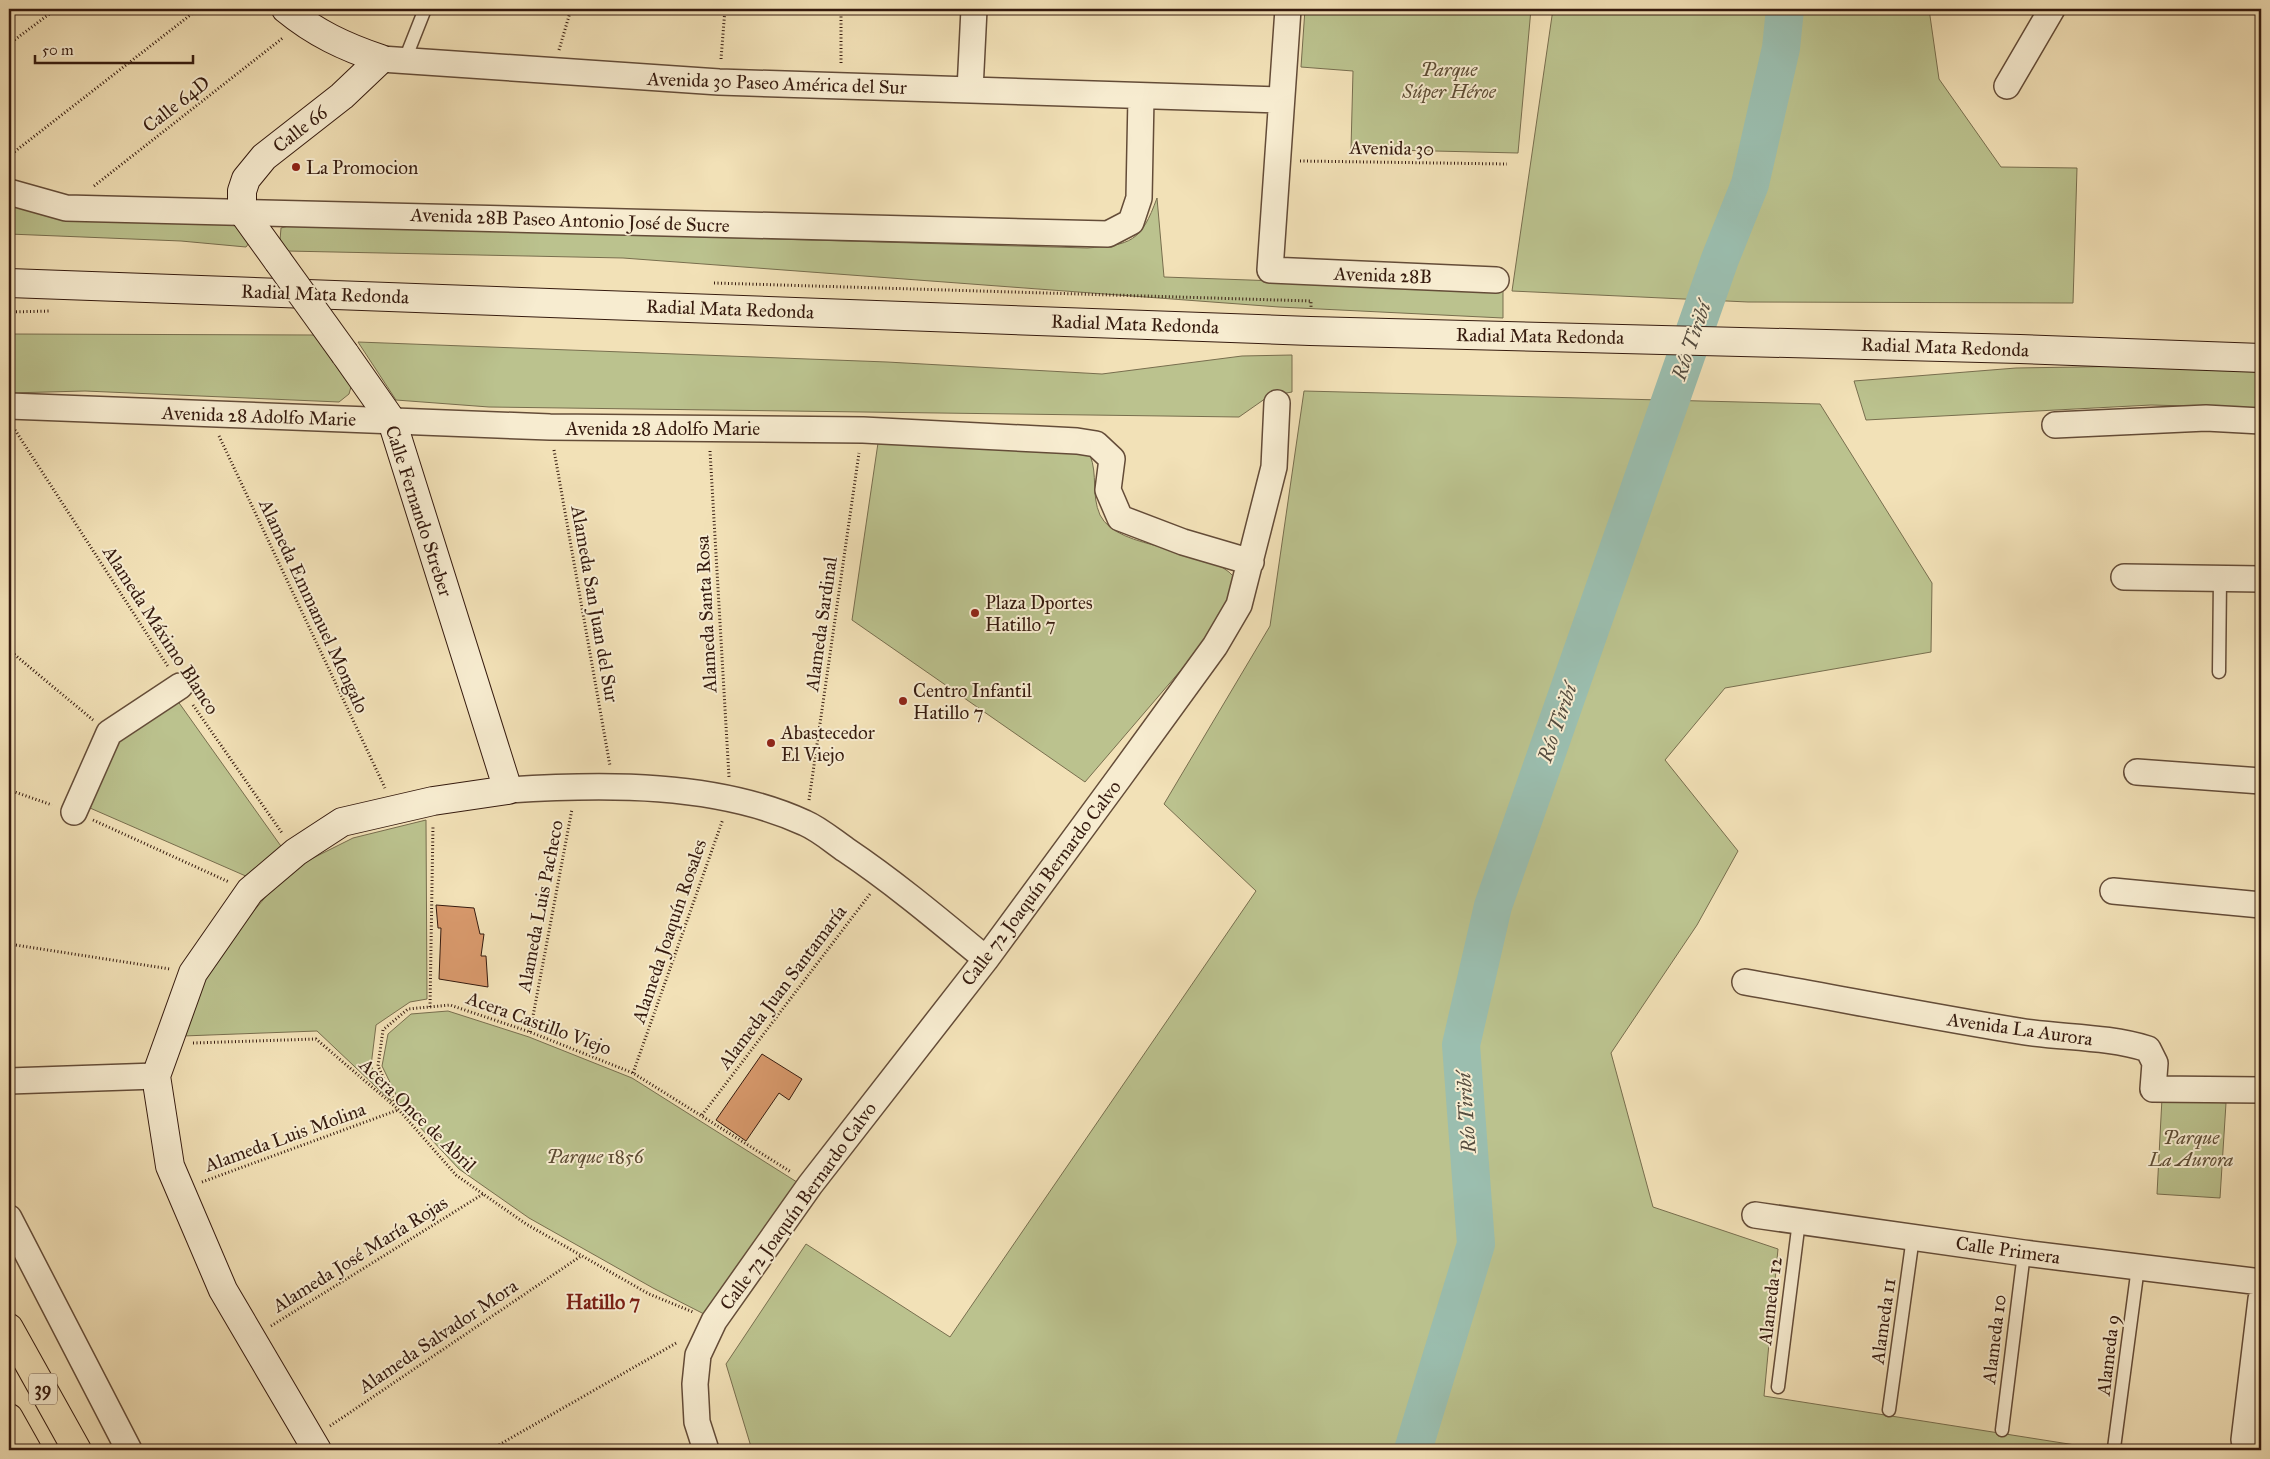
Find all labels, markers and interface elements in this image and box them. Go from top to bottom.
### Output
scale bar [35,32,192,64]
text: 50 m [42,41,74,59]
park label: Parque Súper Héroe [1401,58,1497,104]
street label: Avenida 30 Paseo América del Sur [646,67,908,99]
street label: Calle 64D [138,71,214,137]
street label: Calle 66 [268,100,333,157]
street label: Avenida 30 [1349,136,1434,160]
place label: La Promocion [306,156,418,179]
marker: La Promocion [290,161,302,173]
street label: Avenida 28B Paseo Antonio José de Sucre [409,203,730,238]
street label: Avenida 28B [1333,262,1432,288]
street label: Radial Mata Redonda [241,280,410,308]
street label: Radial Mata Redonda [646,295,815,323]
water label: Río Tiribí [1666,295,1717,384]
street label: Radial Mata Redonda [1051,310,1220,338]
street label: Radial Mata Redonda [1456,323,1625,349]
street label: Radial Mata Redonda [1861,333,2030,361]
street label: Avenida 28 Adolfo Marie [160,401,357,431]
street label: Avenida 28 Adolfo Marie [565,417,760,440]
street label: Calle Fernando Streber [380,422,458,600]
street label: Alameda Emmanuel Mongalo [253,494,374,717]
street label: Alameda San Juan del Sur [565,503,624,705]
street label: Alameda Santa Rosa [690,534,722,694]
street label: Alameda Máximo Blanco [97,541,224,719]
street label: Alameda Sardinal [800,554,842,694]
place label: Plaza Dportes Hatillo 7 [985,591,1093,636]
marker: Plaza Dportes Hatillo 7 [969,607,981,619]
water label: Río Tiribí [1532,677,1583,766]
place label: Centro Infantil Hatillo 7 [913,679,1033,724]
marker: Centro Infantil Hatillo 7 [897,695,909,707]
place label: Abastecedor El Viejo [780,721,876,766]
marker: Abastecedor El Viejo [765,737,777,749]
street label: Calle 72 Joaquín Bernardo Calvo [956,775,1127,991]
street label: Alameda Luis Pacheco [512,818,568,995]
street label: Alameda Joaquín Rosales [626,836,712,1027]
street label: Alameda Juan Santamaría [712,900,853,1075]
street label: Acera Castillo Viejo [463,986,615,1060]
street label: Avenida La Aurora [1945,1007,2095,1051]
street label: Acera Once de Abril [354,1053,482,1177]
water label: Río Tiribí [1451,1068,1481,1155]
street label: Alameda Luis Molina [200,1097,369,1177]
street label: Calle 72 Joaquín Bernardo Calvo [715,1097,882,1315]
park label: Parque La Aurora [2148,1126,2233,1171]
park label: Parque 1856 [546,1145,645,1168]
street label: Alameda José María Rojas [267,1191,452,1319]
street label: Calle Primera [1954,1231,2063,1269]
street label: Alameda 12 [1753,1255,1787,1347]
street label: Alameda Salvador Mora [353,1274,523,1398]
street label: Alameda 11 [1865,1277,1900,1366]
district label: Hatillo 7 [566,1290,640,1314]
street label: Alameda 10 [1977,1293,2011,1386]
street label: Alameda 9 [2091,1313,2124,1398]
road number: 39 [29,1374,57,1405]

